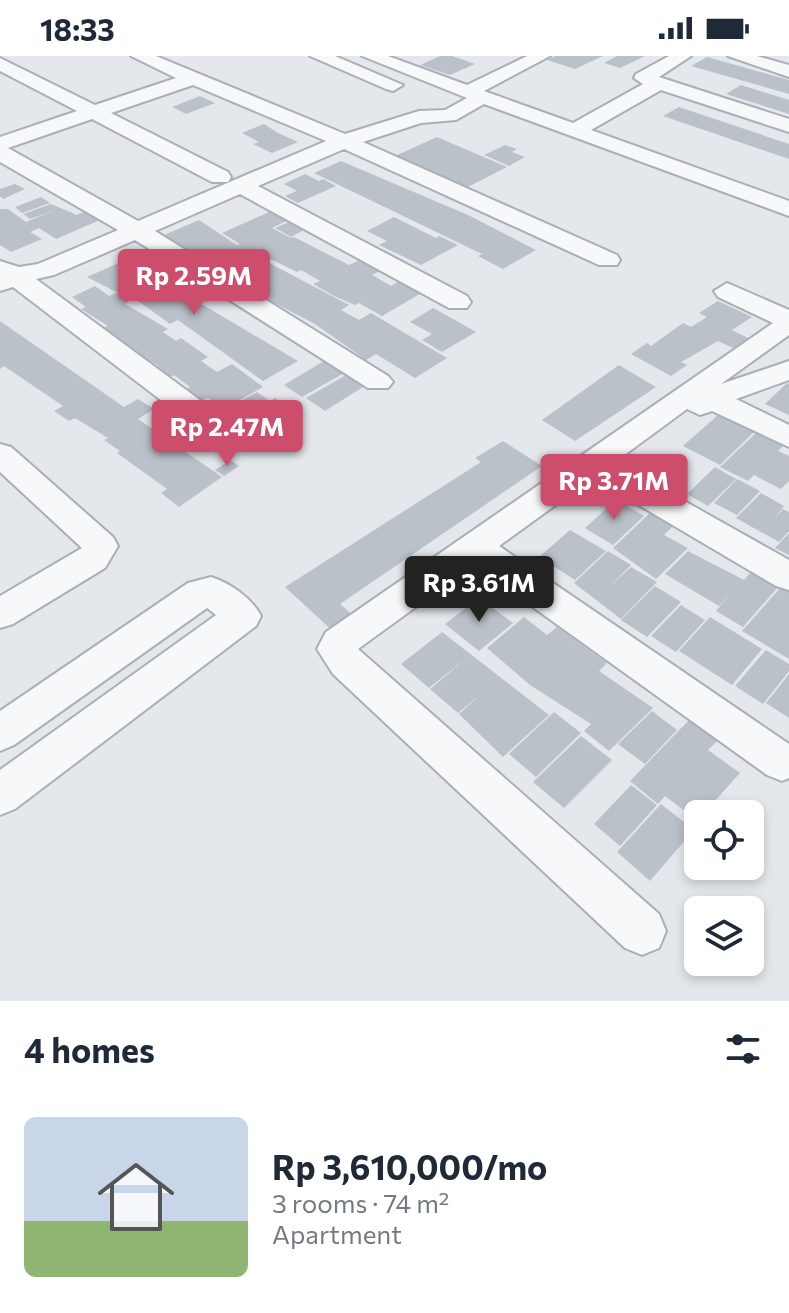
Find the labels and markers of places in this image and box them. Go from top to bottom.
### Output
pin: Rp 2.59M [111,249,277,317]
pin: Rp 2.47M [144,400,310,468]
pin: Rp 3.71M [531,454,697,522]
pin: Rp 3.61M [396,556,562,624]

